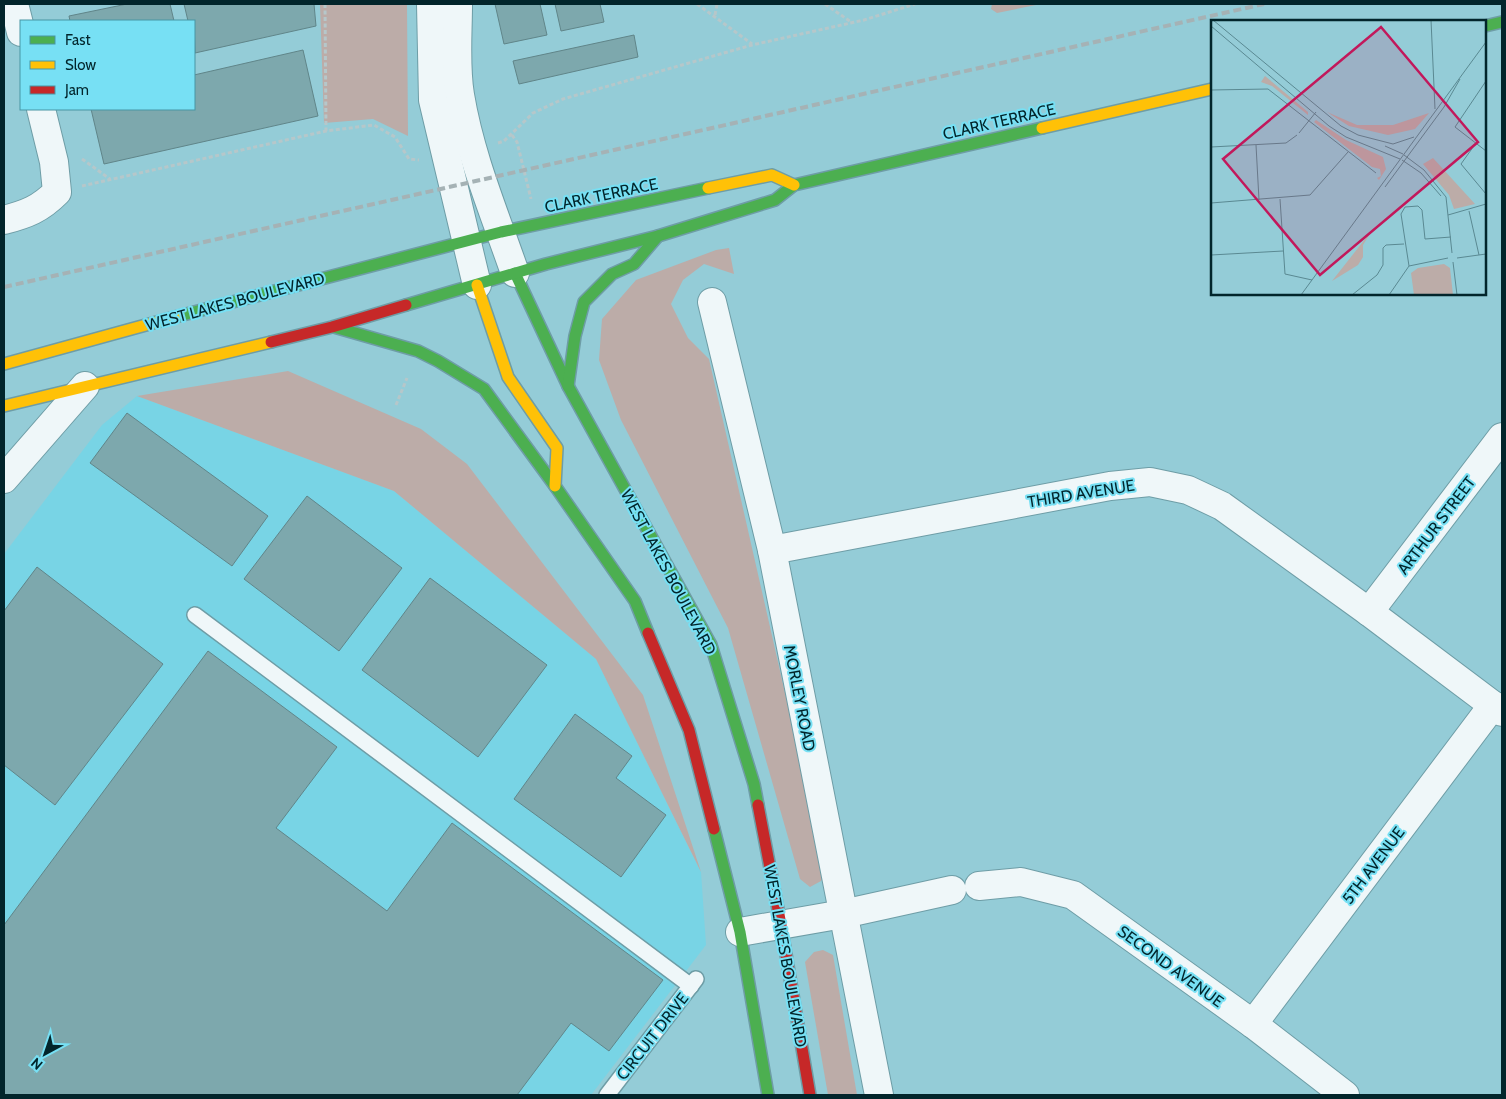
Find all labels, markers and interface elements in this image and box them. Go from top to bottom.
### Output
legend [20,20,195,110]
inset map [1211,20,1486,295]
text: Fast [65,31,90,49]
text: Slow [65,56,96,74]
text: Jam [64,81,89,99]
street label: CLARK TERRACE [941,99,1057,144]
street label: CLARK TERRACE [543,174,660,217]
street label: WEST LAKES BOULEVARD [143,268,327,335]
street label: ARTHUR STREET [1393,472,1480,578]
street label: THIRD AVENUE [1026,476,1136,511]
street label: WEST LAKES BOULEVARD [617,486,720,658]
street label: MORLEY ROAD [780,643,819,753]
street label: 5TH AVENUE [1338,823,1409,908]
street label: WEST LAKES BOULEVARD [760,864,811,1049]
street label: SECOND AVENUE [1114,922,1227,1011]
street label: CIRCUIT DRIVE [613,989,692,1084]
north arrow [20,1029,70,1079]
text: N [27,1054,46,1074]

